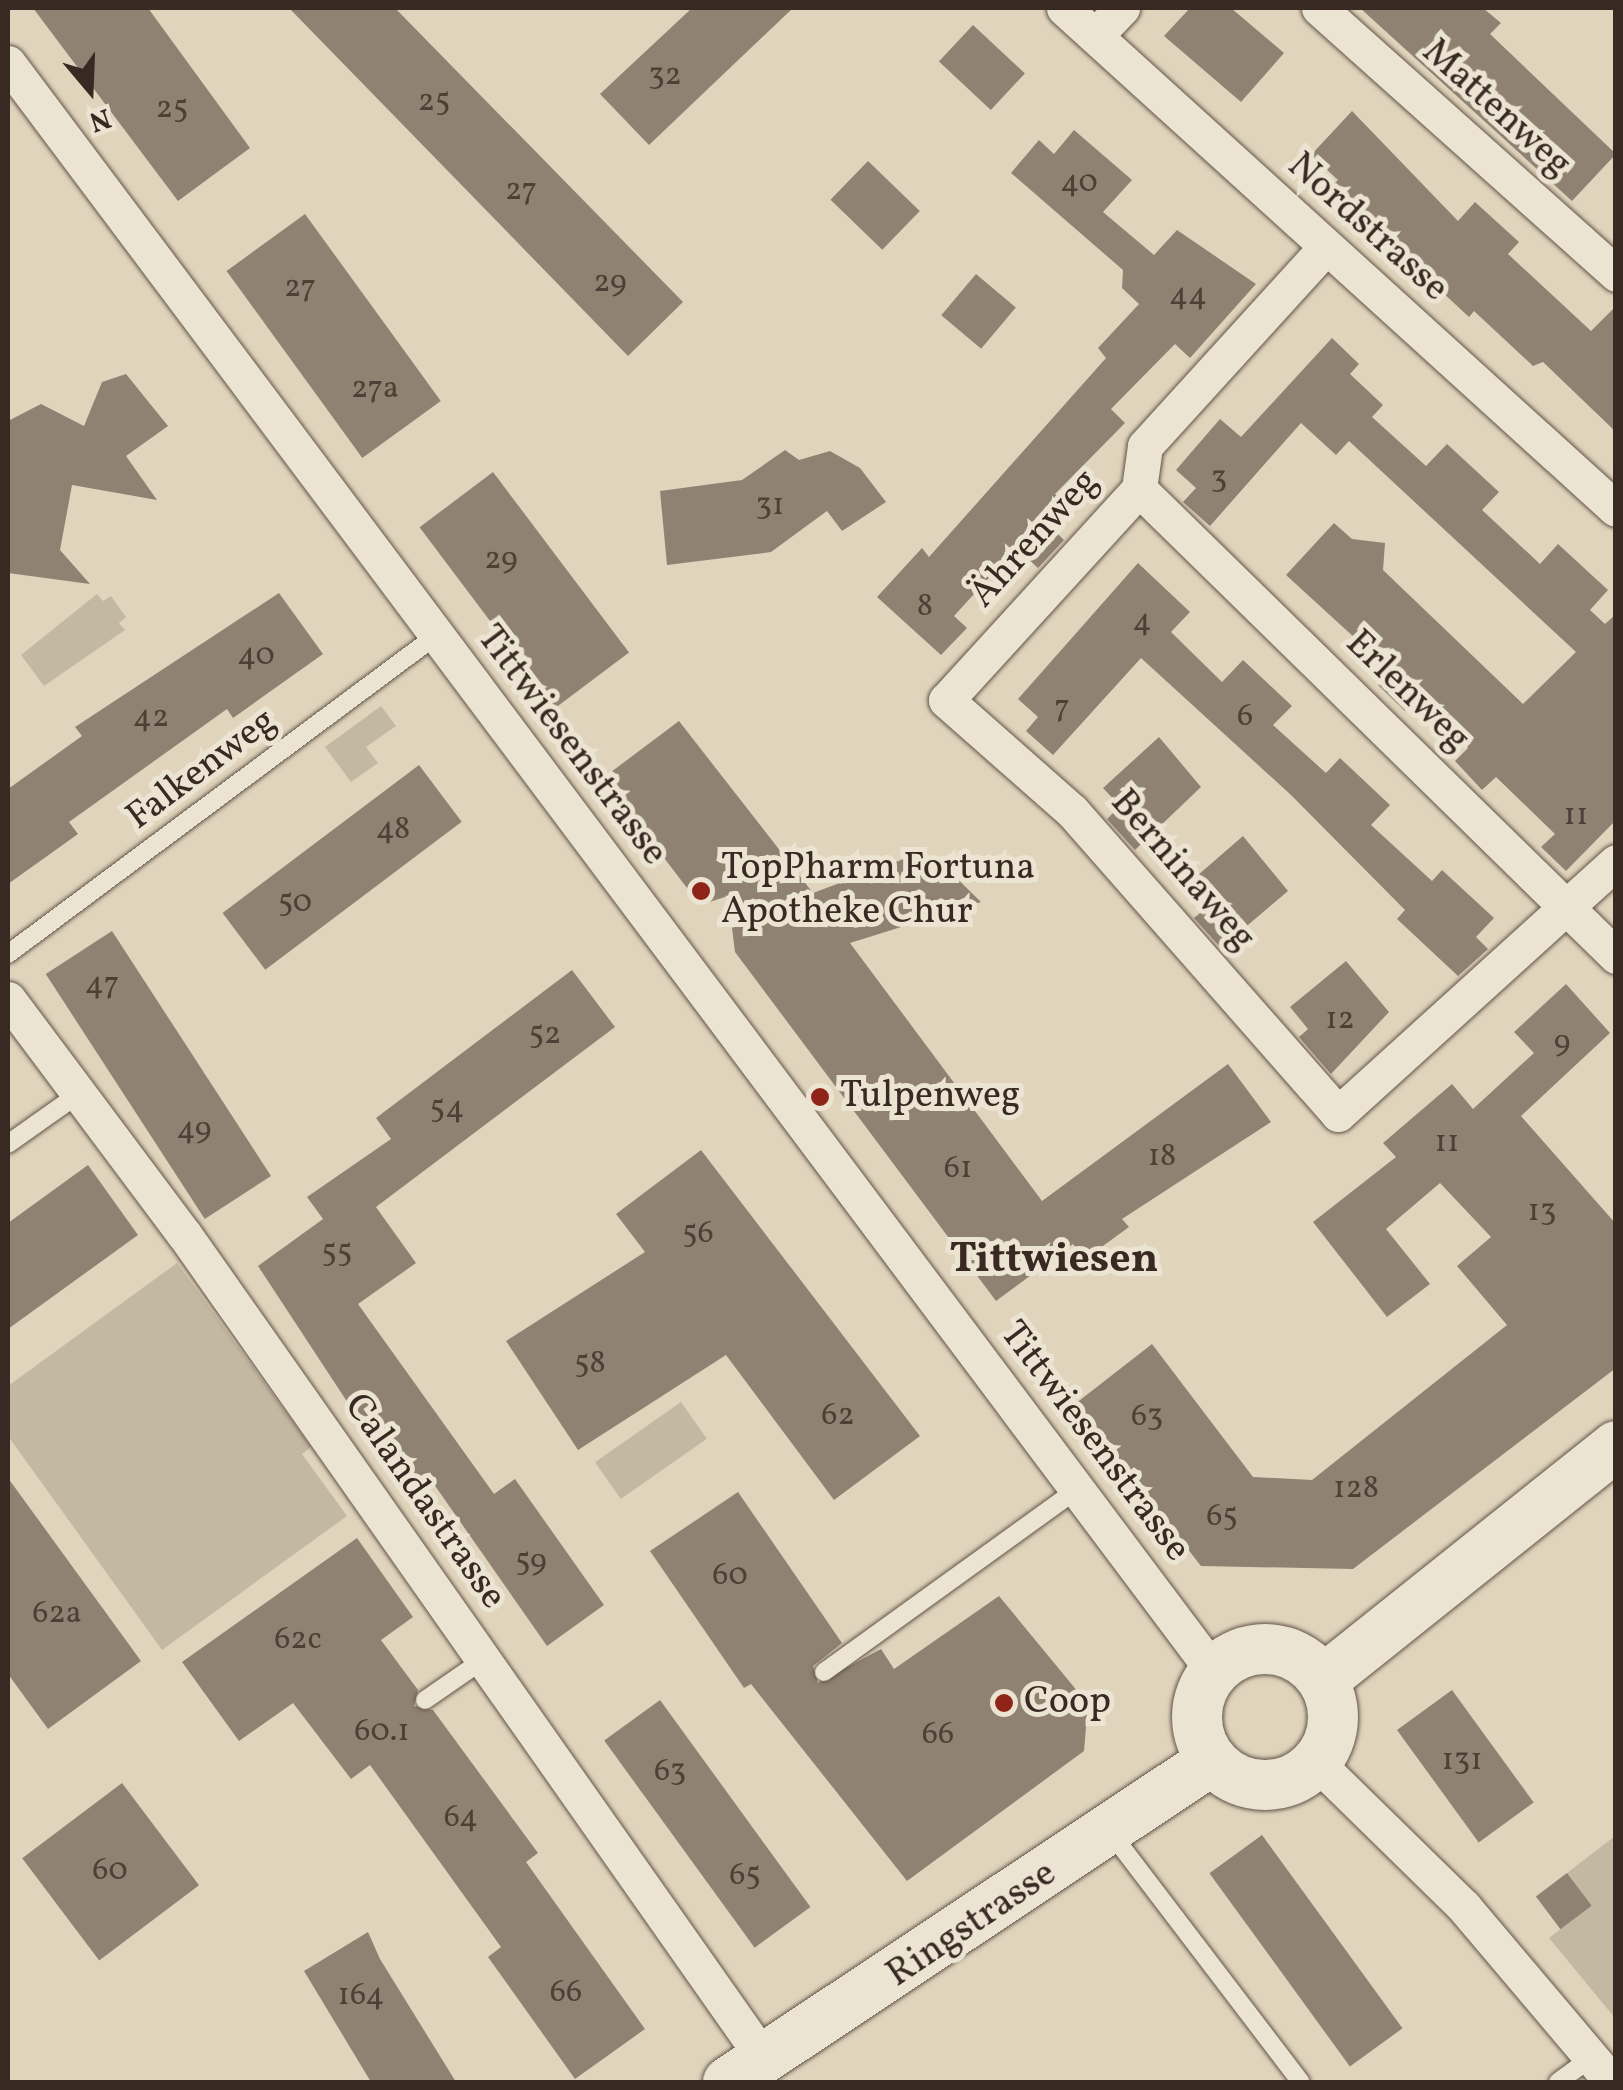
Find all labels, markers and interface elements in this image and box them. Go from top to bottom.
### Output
street label: Mattenweg [1412,30,1580,188]
north arrow [40,40,140,140]
house number: 32 [648,57,682,95]
house number: 25 [418,83,450,121]
house number: 25 [156,90,188,128]
text: N [84,97,116,141]
street label: Nordstrasse [1277,144,1457,312]
house number: 40 [1060,164,1098,202]
house number: 27 [505,172,537,210]
house number: 29 [593,264,627,302]
house number: 27 [284,269,316,307]
house number: 44 [1169,277,1207,315]
house number: 27a [351,370,399,408]
street label: Ährenweg [961,460,1109,618]
house number: 3 [1211,460,1227,498]
house number: 31 [756,487,784,525]
house number: 29 [484,541,518,579]
house number: 8 [917,588,933,626]
house number: 4 [1132,603,1152,641]
street label: Tittwiesenstrasse [466,617,676,875]
street label: Erlenweg [1335,621,1479,763]
house number: 40 [237,637,275,675]
house number: 7 [1054,689,1070,727]
house number: 6 [1237,698,1253,736]
street label: Falkenweg [118,699,286,841]
house number: 42 [133,699,169,737]
street label: Berninaweg [1100,781,1264,961]
house number: 11 [1564,797,1588,835]
house number: 48 [376,811,410,849]
place label: TopPharm Fortuna Apotheke Chur [721,846,1035,936]
marker: TopPharm Fortuna Apotheke Chur [690,880,712,902]
house number: 50 [278,884,312,922]
house number: 47 [85,966,119,1004]
house number: 12 [1325,1001,1355,1039]
house number: 52 [529,1016,561,1054]
house number: 9 [1554,1024,1570,1062]
place label: Tulpenweg [840,1074,1021,1120]
marker: Tulpenweg [809,1086,831,1108]
house number: 54 [430,1090,464,1128]
house number: 49 [177,1111,211,1149]
house number: 11 [1435,1124,1459,1162]
house number: 18 [1148,1138,1176,1176]
house number: 61 [944,1150,972,1188]
house number: 13 [1528,1193,1556,1231]
house number: 56 [682,1215,714,1253]
house number: 55 [322,1234,352,1272]
district label: Tittwiesen [950,1236,1158,1286]
street label: Tittwiesenstrasse [989,1313,1199,1571]
house number: 58 [574,1345,606,1383]
street label: Calandastrasse [333,1386,515,1618]
house number: 62 [821,1397,855,1435]
house number: 63 [1131,1398,1163,1436]
house number: 128 [1333,1470,1379,1508]
house number: 65 [1206,1498,1238,1536]
house number: 59 [515,1543,547,1581]
house number: 60 [712,1557,748,1595]
house number: 62a [32,1595,82,1633]
house number: 62c [274,1621,322,1659]
place label: Coop [1024,1680,1111,1726]
marker: Coop [993,1692,1015,1714]
house number: 60.1 [354,1713,410,1751]
house number: 66 [922,1716,954,1754]
house number: 131 [1441,1742,1483,1780]
house number: 63 [654,1753,686,1791]
house number: 64 [444,1799,478,1837]
house number: 60 [92,1852,128,1890]
street label: Ringstrasse [879,1852,1065,1998]
house number: 65 [729,1857,761,1895]
house number: 66 [550,1974,582,2012]
house number: 164 [338,1977,384,2015]

